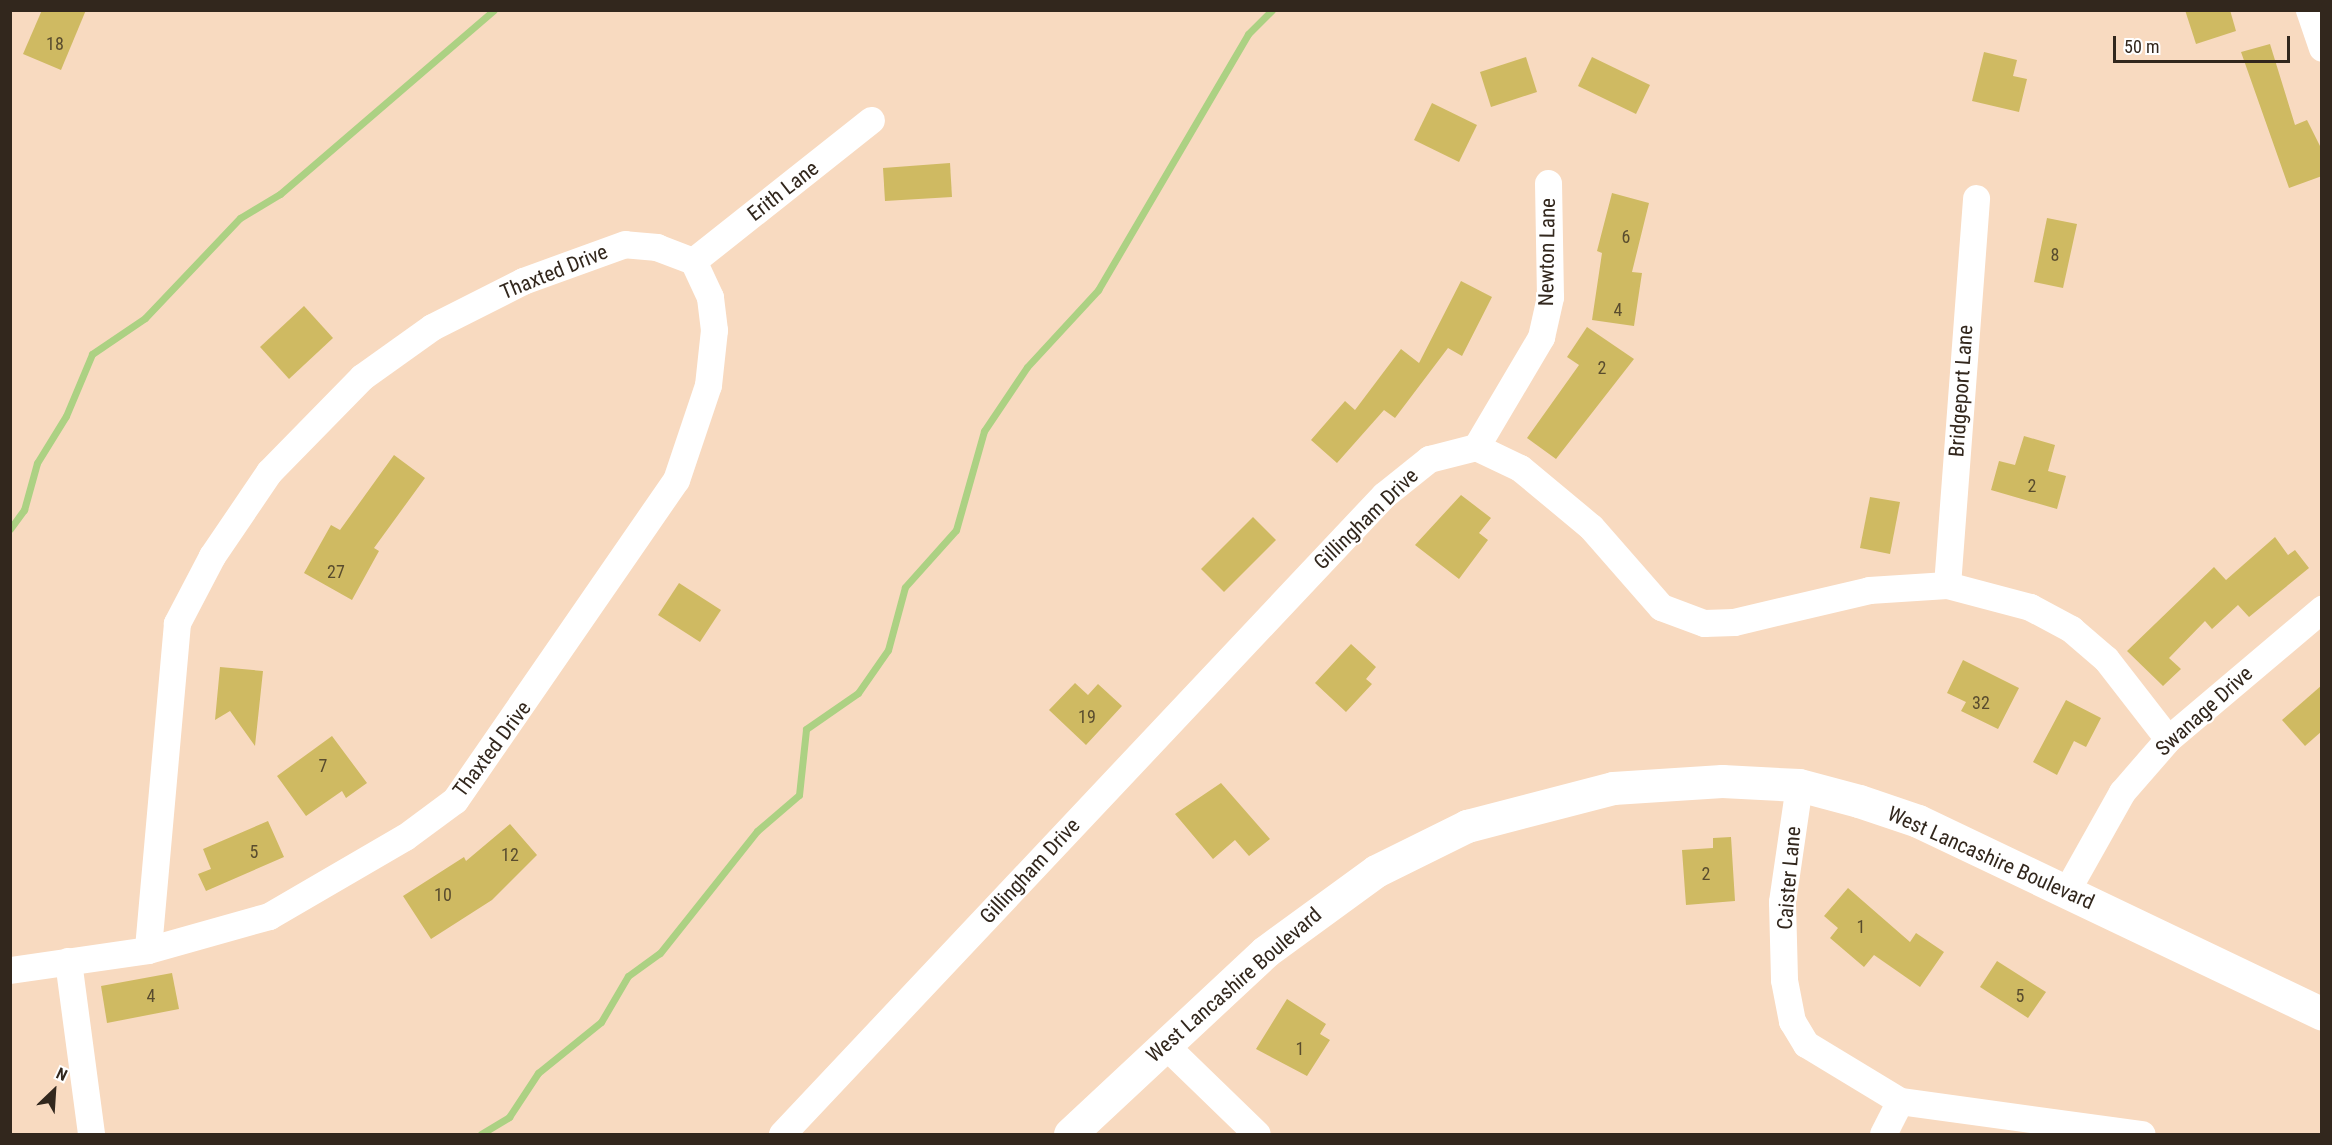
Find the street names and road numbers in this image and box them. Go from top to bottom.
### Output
street label: Erith Lane [743,156,823,226]
street label: Newton Lane [1533,198,1561,306]
street label: Thaxted Drive [497,239,611,305]
street label: Bridgeport Lane [1944,324,1978,458]
street label: Gillingham Drive [1309,463,1423,575]
street label: Swanage Drive [2150,661,2258,761]
street label: Thaxted Drive [448,696,536,802]
street label: West Lancashire Boulevard [1884,801,2098,915]
street label: Gillingham Drive [975,813,1085,929]
street label: Caister Lane [1772,825,1806,931]
street label: West Lancashire Boulevard [1141,902,1327,1068]

